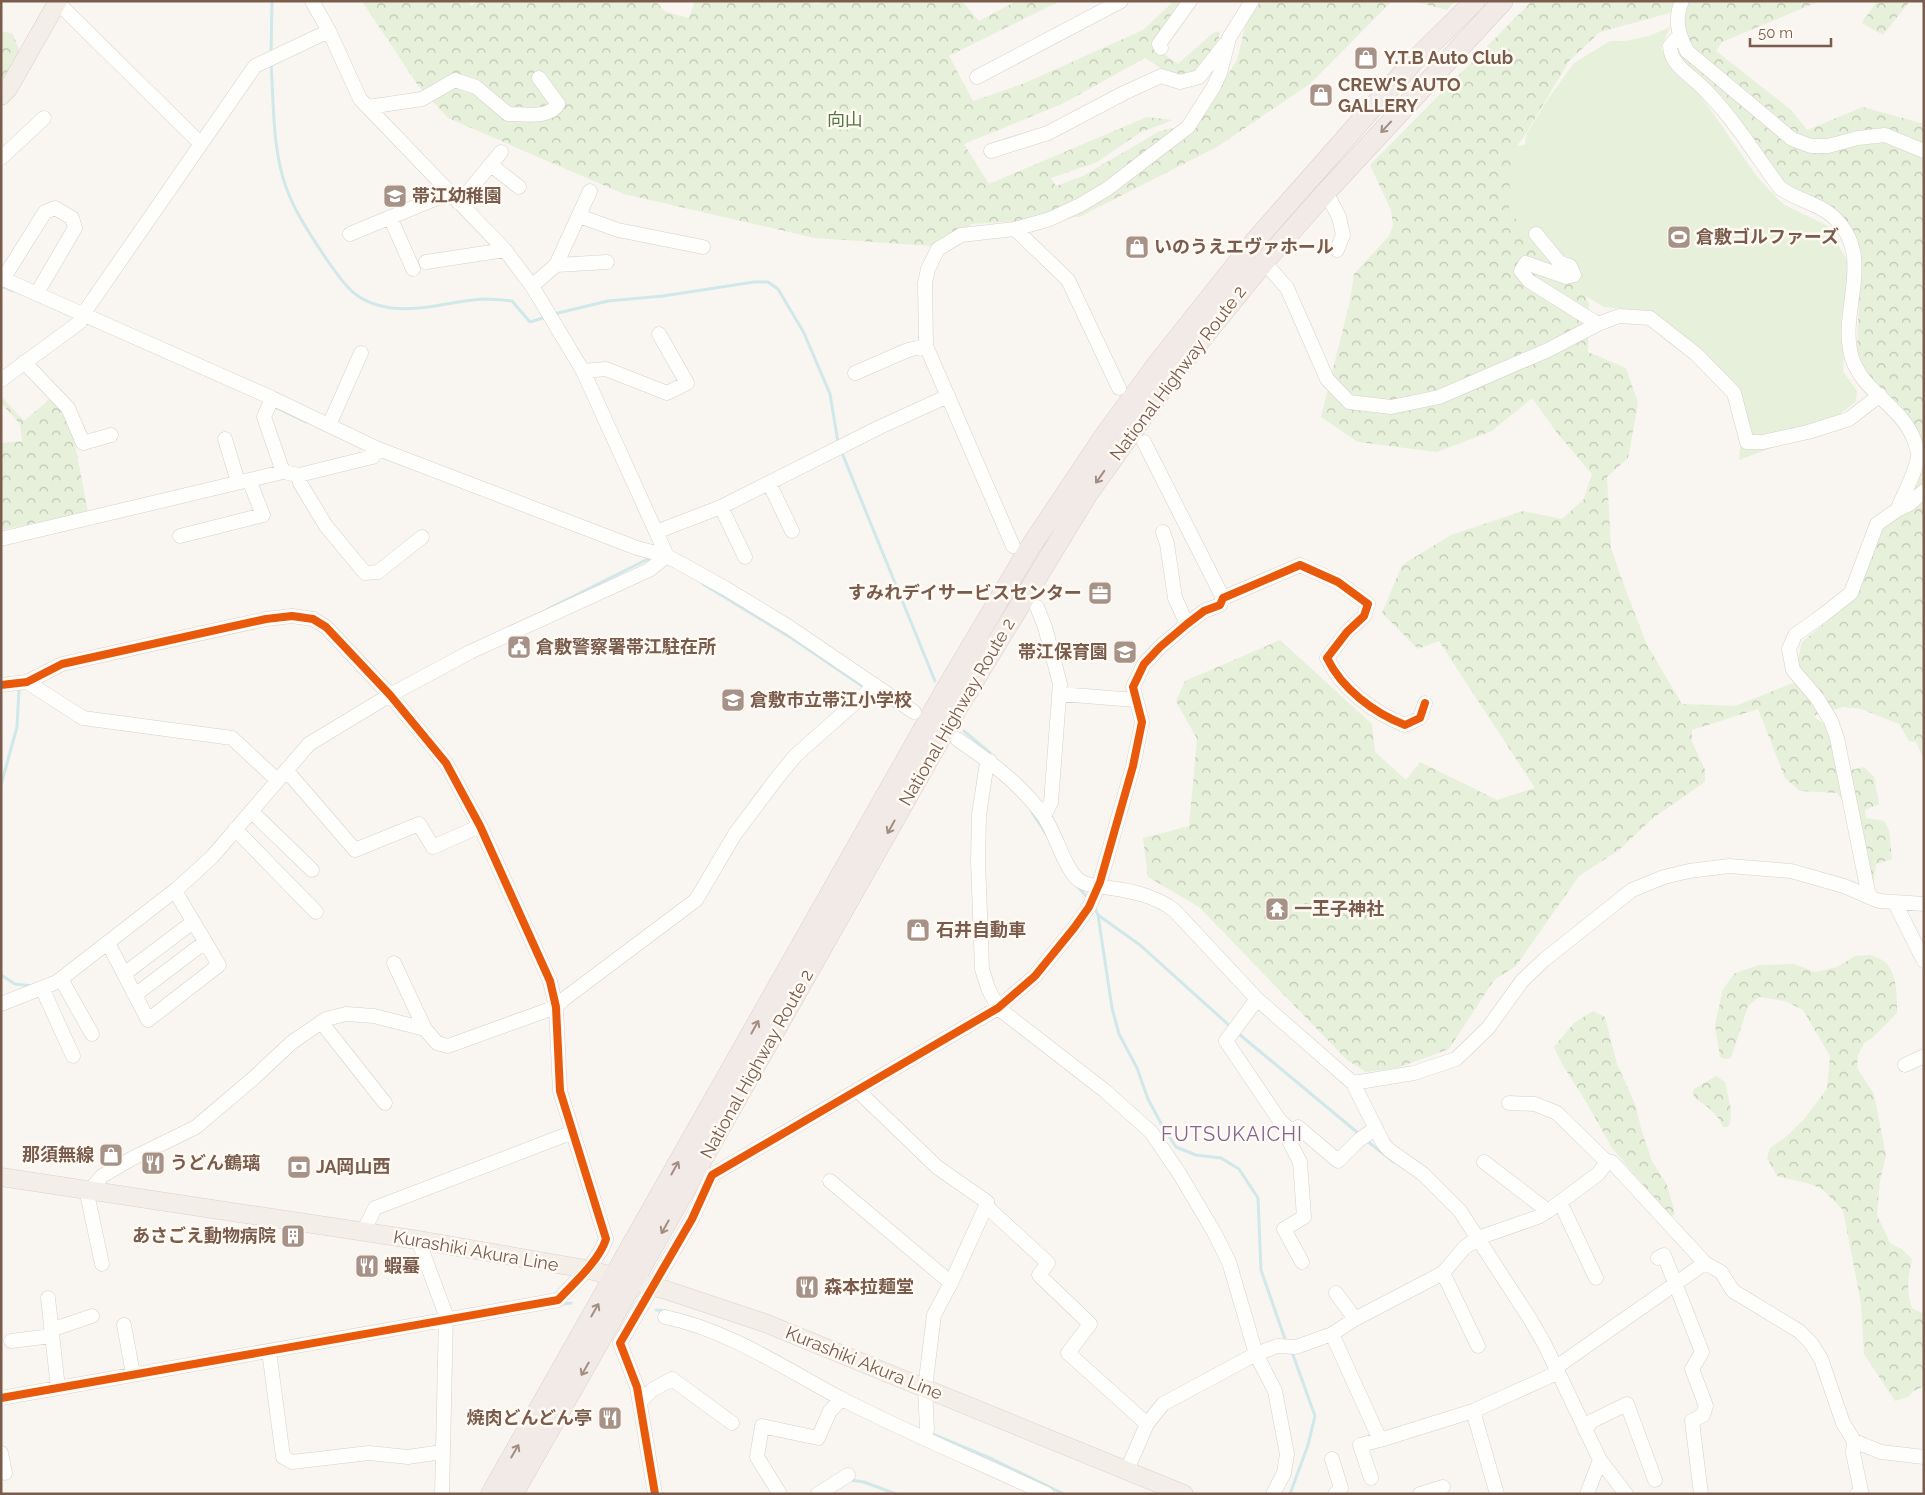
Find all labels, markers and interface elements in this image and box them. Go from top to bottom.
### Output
scale bar [1750,15,1831,47]
text: 50 m [1758,24,1793,42]
shop icon: Y.T.B Auto Club [1353,45,1379,71]
place label: Y.T.B Auto Club [1384,47,1513,68]
place label: CREW'S AUTO GALLERY [1338,74,1461,116]
shop icon: CREW'S AUTO GALLERY [1308,82,1334,108]
park label: 向山 [827,109,863,130]
one-way arrow [1381,120,1392,133]
school or university icon: 帯江幼稚園 [382,183,408,209]
place label: 帯江幼稚園 [412,185,502,206]
sports icon: 倉敷ゴルファーズ [1666,224,1692,250]
place label: 倉敷ゴルファーズ [1696,226,1839,247]
shop icon: いのうえエヴァホール [1124,234,1150,260]
place label: いのうえエヴァホール [1154,236,1334,257]
street label: National Highway Route 2 [1105,281,1250,464]
one-way arrow [1095,470,1105,484]
office icon: すみれデイサービスセンター [1087,580,1113,606]
place label: すみれデイサービスセンター [848,582,1082,603]
street label: National Highway Route 2 [894,614,1019,809]
public building icon: 倉敷警察署帯江駐在所 [506,634,532,660]
place label: 倉敷警察署帯江駐在所 [536,636,716,657]
school or university icon: 帯江保育園 [1112,639,1138,665]
place label: 帯江保育園 [1018,641,1108,662]
school or university icon: 倉敷市立帯江小学校 [720,687,746,713]
place label: 倉敷市立帯江小学校 [750,689,912,710]
one-way arrow [885,819,895,833]
temple icon: 一王子神社 [1264,896,1290,922]
place label: 一王子神社 [1294,898,1384,919]
shop icon: 石井自動車 [905,917,931,943]
place label: 石井自動車 [936,919,1026,940]
street label: National Highway Route 2 [696,965,817,1162]
one-way arrow [750,1020,760,1035]
district label: FUTSUKAICHI [1161,1122,1303,1146]
shop icon: 那須無線 [98,1142,124,1168]
place label: 那須無線 [22,1144,94,1165]
restaurant icon: うどん鶴璃 [140,1150,166,1176]
place label: うどん鶴璃 [170,1152,260,1173]
bank icon: JA岡山西 [286,1154,312,1180]
place label: JA岡山西 [316,1156,391,1177]
one-way arrow [670,1162,680,1176]
one-way arrow [659,1220,669,1234]
building icon: あさごえ動物病院 [280,1223,306,1249]
place label: あさごえ動物病院 [132,1225,276,1246]
street label: Kurashiki Akura Line [392,1226,561,1275]
restaurant icon: 蝦蟇 [354,1253,380,1279]
place label: 蝦蟇 [384,1255,420,1276]
restaurant icon: 森本拉麺堂 [794,1274,820,1300]
place label: 森本拉麺堂 [824,1276,914,1297]
one-way arrow [590,1303,600,1318]
street label: Kurashiki Akura Line [783,1321,946,1404]
one-way arrow [579,1361,589,1375]
restaurant icon: 焼肉どんどん亭 [597,1405,623,1431]
place label: 焼肉どんどん亭 [467,1407,592,1428]
one-way arrow [510,1445,520,1459]

